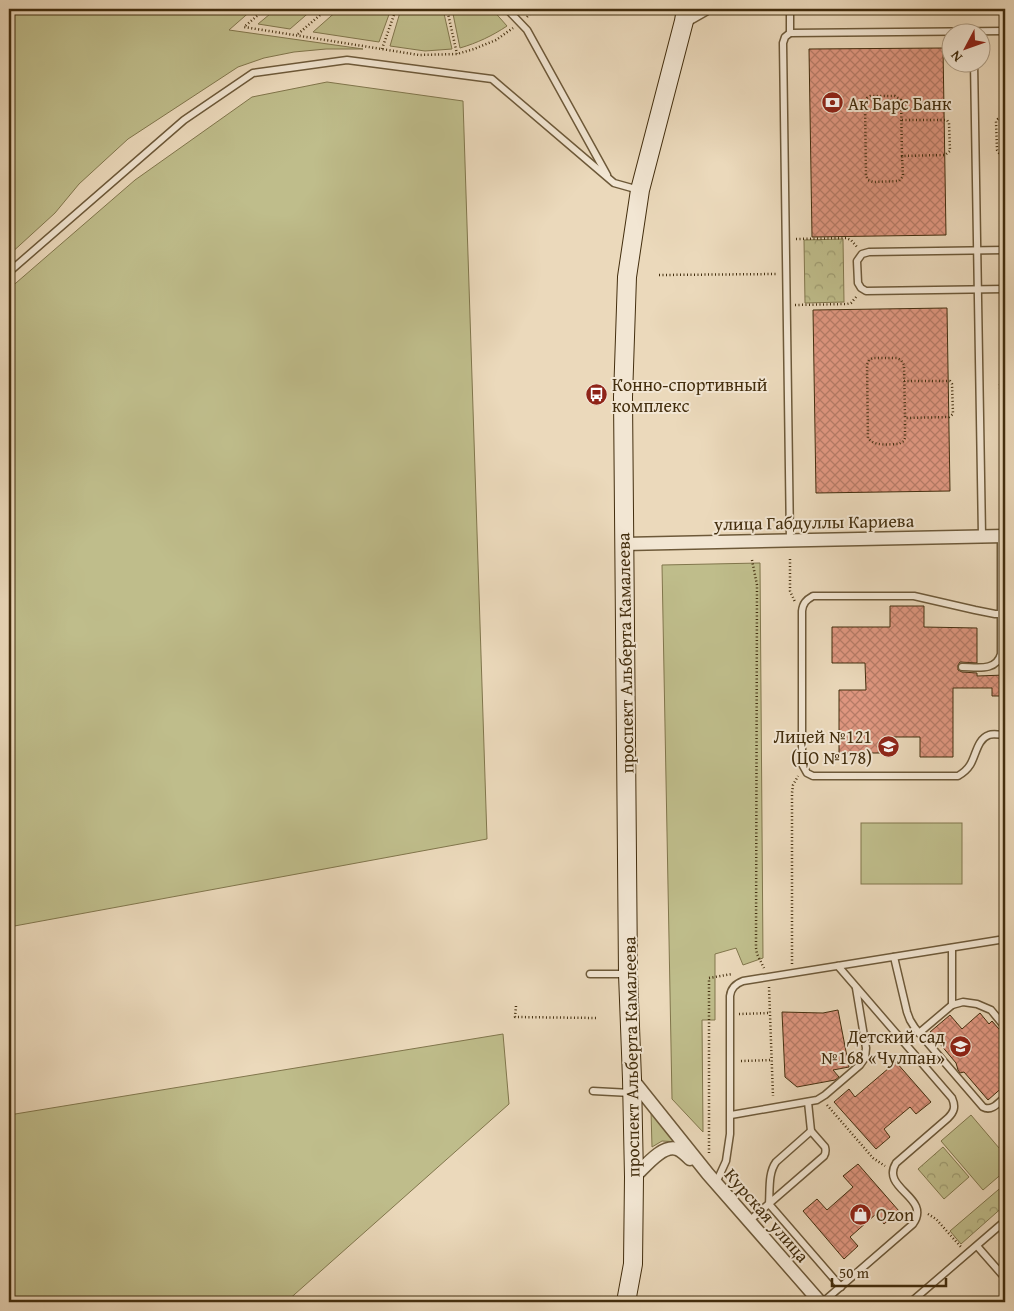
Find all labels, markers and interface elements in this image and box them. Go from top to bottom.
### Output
north arrow [942,22,992,72]
text: N [945,46,967,67]
place label: Ак Барс Банк [848,90,952,117]
bank icon: Ак Барс Банк [820,91,844,115]
place label: Конно-спортивный комплекс [612,371,768,419]
bus stop icon: Конно-спортивный комплекс [584,382,608,406]
street label: улица Габдуллы Кариева [713,507,915,537]
street label: проспект Альберта Камалеева [609,532,641,774]
place label: Лицей №121 (ЦО №178) [774,723,872,771]
school or university icon: Лицей №121 (ЦО №178) [876,734,900,758]
street label: проспект Альберта Камалеева [615,936,647,1178]
place label: Детский сад №168 «Чулпан» [821,1023,945,1071]
school or university icon: Детский сад №168 «Чулпан» [949,1034,973,1058]
street label: Курская улица [718,1162,816,1269]
place label: Ozon [876,1201,914,1228]
shop icon: Ozon [848,1202,872,1226]
scale bar [832,1256,945,1288]
text: 50 m [839,1262,870,1283]

